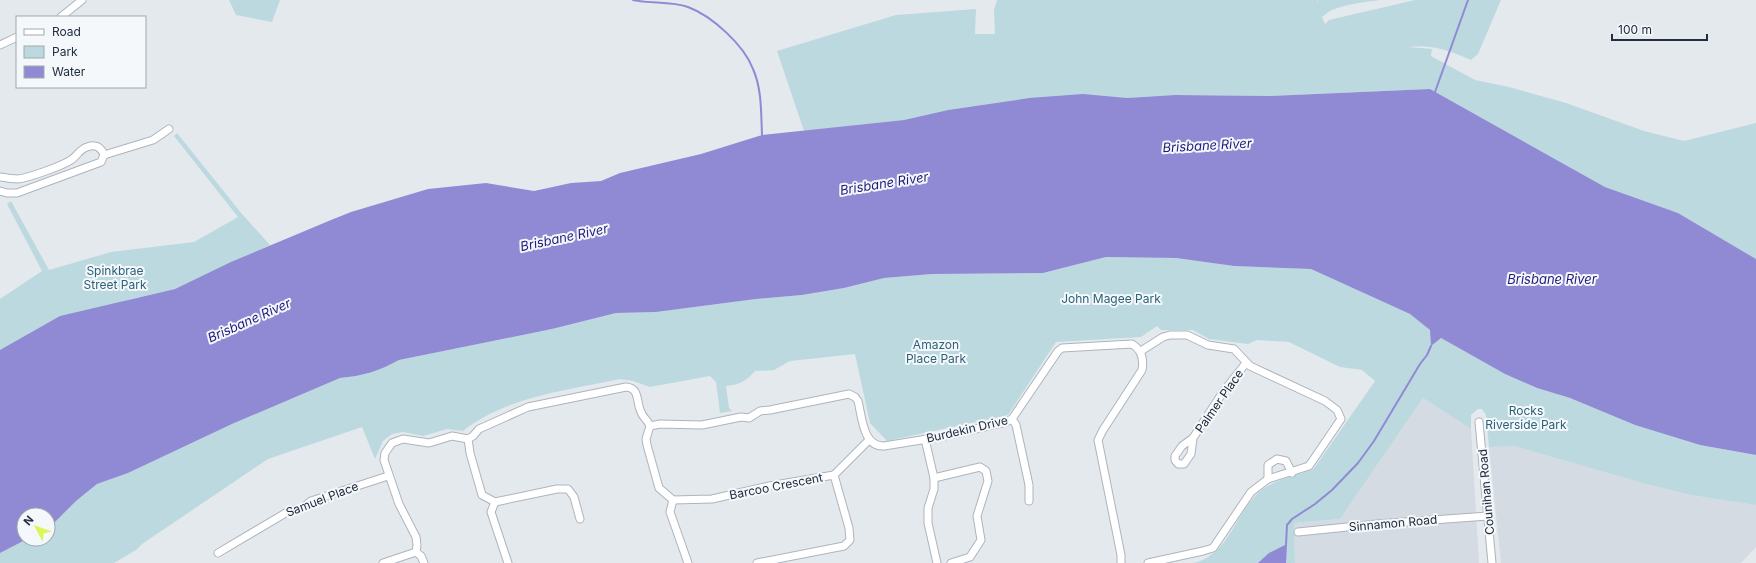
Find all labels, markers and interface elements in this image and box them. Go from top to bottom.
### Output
legend [16,16,146,88]
scale bar [1612,16,1707,42]
text: 100 m [1618,22,1652,37]
text: Road [52,24,81,39]
text: Park [52,44,78,59]
text: Water [52,64,86,79]
water label: Brisbane River [1162,135,1253,155]
water label: Brisbane River [839,168,930,198]
water label: Brisbane River [519,220,610,254]
park label: Spinkbrae Street Park [84,263,147,292]
water label: Brisbane River [1507,271,1598,287]
park label: John Magee Park [1061,291,1161,306]
water label: Brisbane River [205,294,294,345]
park label: Amazon Place Park [906,337,967,366]
street label: Palmer Place [1192,366,1246,436]
park label: Rocks Riverside Park [1485,403,1567,432]
street label: Burdekin Drive [925,412,1009,446]
street label: Counihan Road [1475,448,1497,536]
street label: Barcoo Crescent [728,470,824,502]
street label: Samuel Place [284,478,360,520]
north arrow [16,507,56,547]
street label: Sinnamon Road [1348,512,1438,534]
text: N [20,513,36,528]

